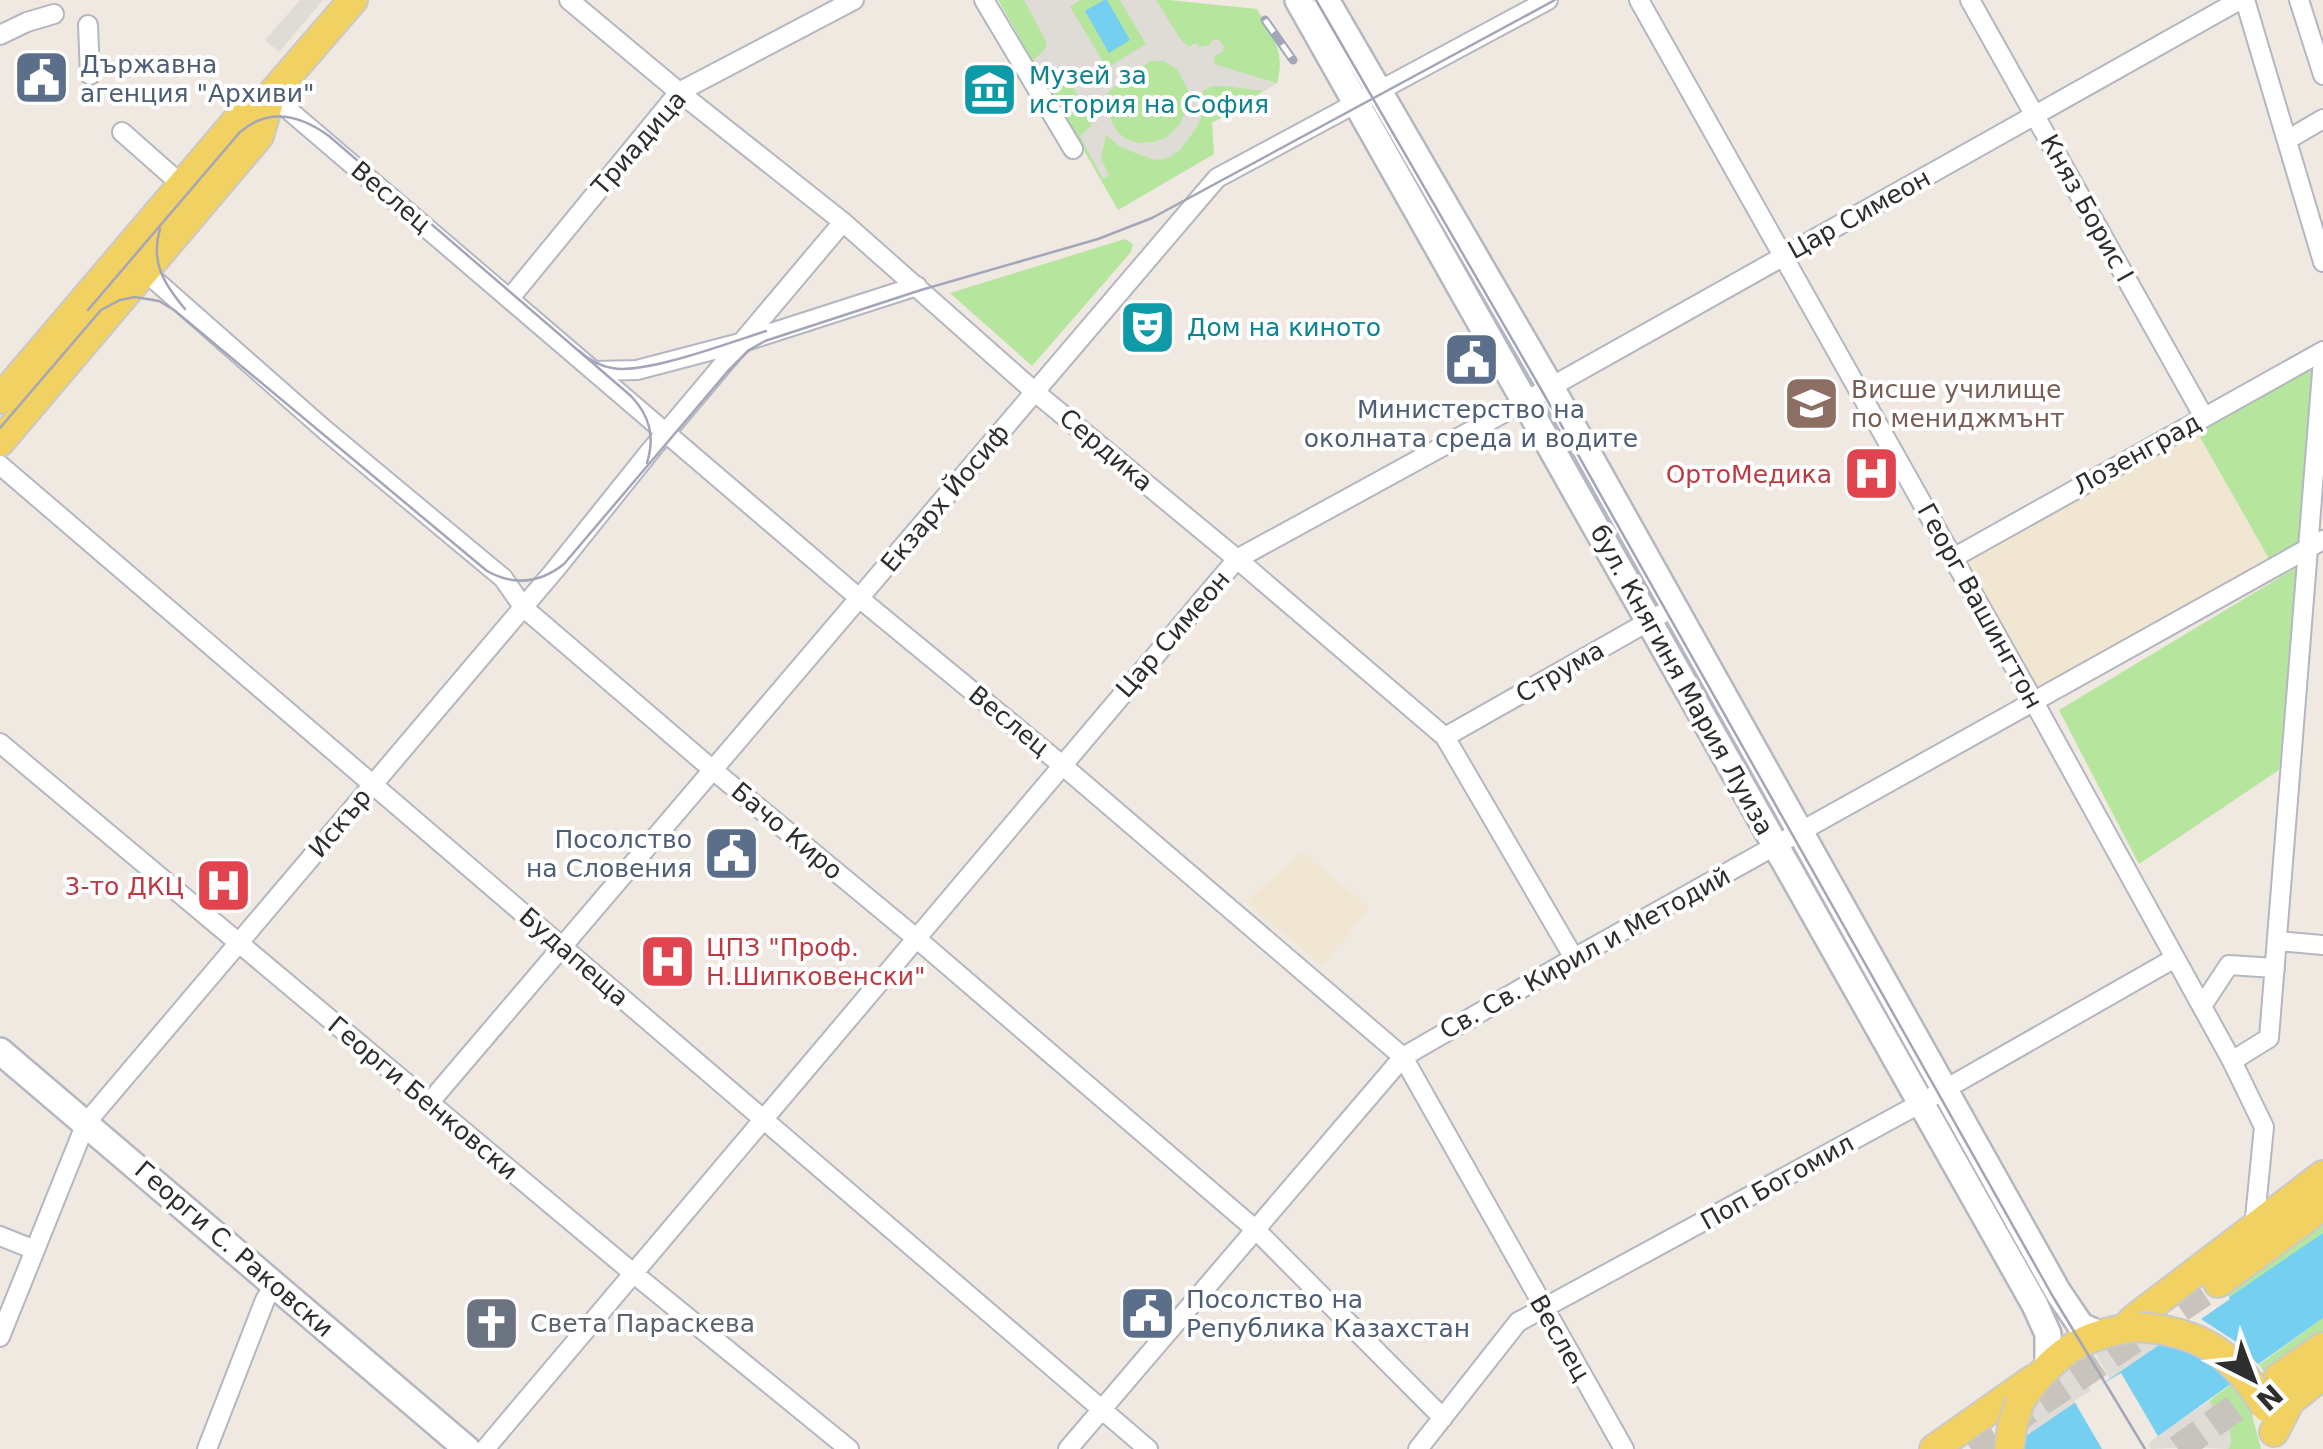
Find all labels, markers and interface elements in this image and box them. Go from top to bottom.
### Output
public building icon: Държавна агенция "Архиви" [11,48,71,108]
place label: Държавна агенция "Архиви" [80,50,314,108]
museum icon: Музей за история на София [960,59,1020,119]
place label: Музей за история на София [1029,61,1269,119]
street label: Триадица [585,85,692,202]
street label: Княз Борис I [2035,129,2139,287]
street label: Веслец [345,155,437,239]
street label: Цар Симеон [1783,163,1935,265]
theatre icon: Дом на киното [1118,297,1178,357]
place label: Дом на киното [1187,313,1381,342]
public building icon: Министерство на околната среда и водите [1441,330,1501,390]
school or university icon: Висше училище по мениджмънт [1782,373,1842,433]
place label: Висше училище по мениджмънт [1851,375,2065,433]
place label: Министерство на околната среда и водите [1304,395,1638,453]
street label: Сердика [1054,403,1158,497]
street label: Лозенград [2068,407,2206,501]
street label: Екзарх Йосиф [875,418,1015,578]
hospital icon: ОртоМедика [1841,444,1901,504]
place label: ОртоМедика [1666,460,1832,489]
street label: Георг Вашингтон [1912,498,2048,714]
street label: бул. Княгиня Мария Луиза [1584,520,1780,840]
street label: Цар Симеон [1110,565,1236,703]
street label: Струма [1511,635,1609,709]
street label: Веслец [963,680,1055,762]
street label: Бачо Киро [726,776,848,886]
street label: Искър [303,783,377,863]
public building icon: Посолство на Словения [701,823,761,883]
place label: Посолство на Словения [526,825,692,883]
hospital icon: 3-то ДКЦ [193,856,253,916]
street label: Св. Св. Кирил и Методий [1435,861,1735,1045]
place label: 3-то ДКЦ [65,872,184,901]
street label: Будапеща [513,902,635,1012]
hospital icon: ЦПЗ "Проф. Н.Шипковенски" [637,931,697,991]
place label: ЦПЗ "Проф. Н.Шипковенски" [706,933,926,991]
street label: Георги Бенковски [322,1010,524,1186]
street label: Поп Богомил [1695,1128,1859,1236]
street label: Георги С. Раковски [129,1155,339,1343]
public building icon: Посолство на Република Казахстан [1117,1283,1177,1343]
place label: Посолство на Република Казахстан [1186,1285,1470,1343]
street label: Веслец [1524,1290,1596,1386]
church icon: Света Параскева [461,1293,521,1353]
place label: Света Параскева [530,1309,755,1338]
north arrow [2203,1329,2303,1429]
text: N [2250,1377,2289,1417]

